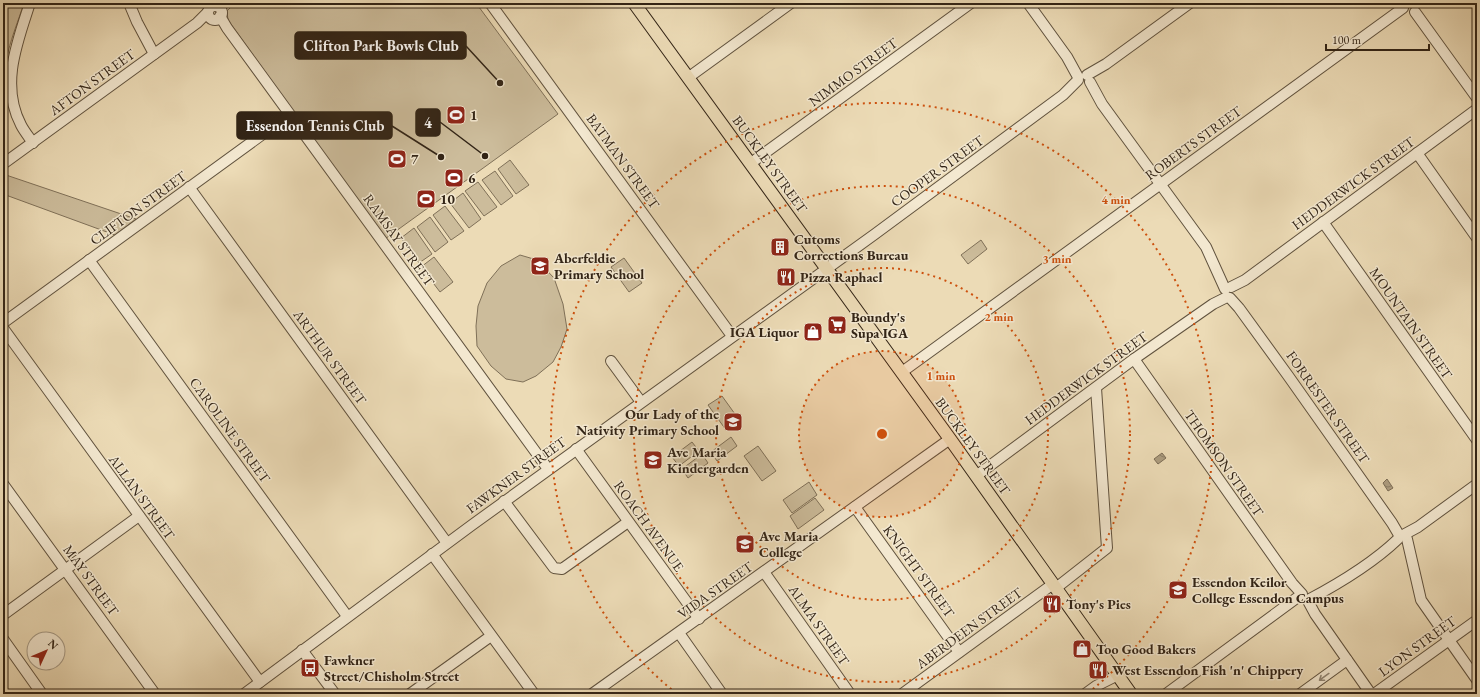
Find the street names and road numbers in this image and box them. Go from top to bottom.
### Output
street label: NIMMO STREET [805,33,902,110]
street label: AFTON STREET [45,45,139,120]
street label: ROBERTS STREET [1141,102,1245,184]
street label: BATMAN STREET [582,110,664,213]
street label: BUCKLEY STREET [729,112,812,217]
street label: COOPER STREET [887,131,988,211]
street label: HEDDERWICK STREET [1288,132,1418,234]
street label: CLIFTON STREET [86,167,190,249]
street label: RAMSAY STREET [359,190,439,290]
street label: MOUNTAIN STREET [1366,264,1457,383]
street label: ARTHUR STREET [289,305,371,409]
street label: HEDDERWICK STREET [1021,327,1151,429]
street label: FORRESTER STREET [1282,347,1374,467]
street label: CAROLINE STREET [186,374,275,487]
street label: BUCKLEY STREET [932,394,1015,499]
street label: THOMSON STREET [1180,406,1268,520]
street label: FAWKNER STREET [463,432,570,517]
street label: ALLAN STREET [105,450,179,544]
street label: ROACH AVENUE [610,477,688,575]
street label: KNIGHT STREET [879,521,959,621]
street label: MAY STREET [59,541,123,619]
street label: VIDA STREET [674,557,757,623]
street label: ALMA STREET [784,581,854,669]
street label: ABERDEEN STREET [911,583,1026,673]
street label: LYON STREET [1375,611,1460,680]

